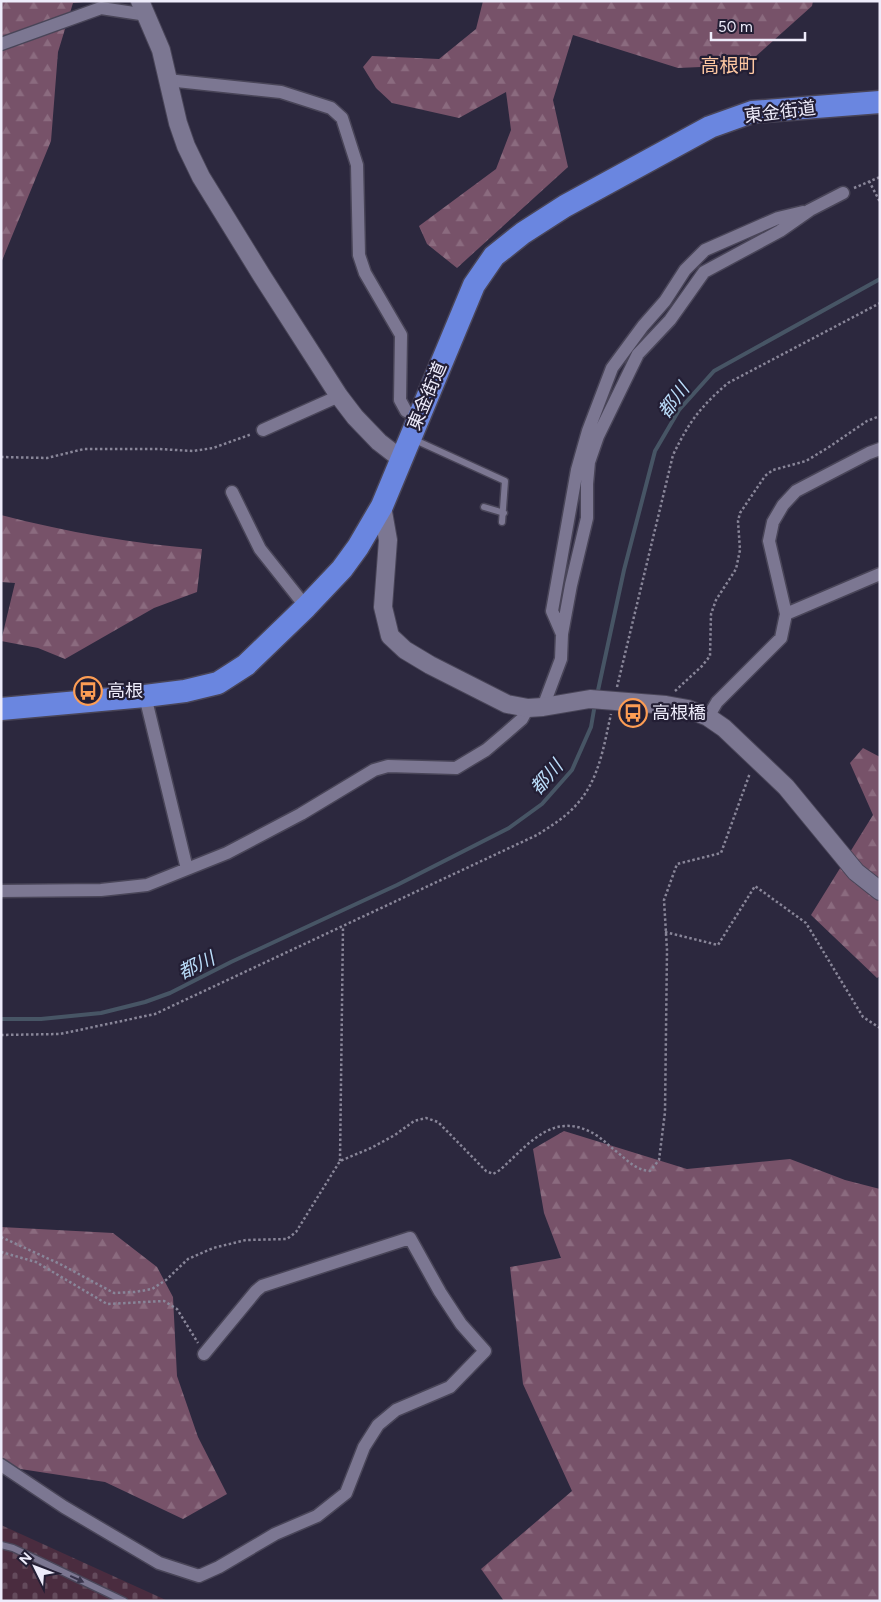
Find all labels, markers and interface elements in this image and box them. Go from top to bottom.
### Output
scale bar [711,10,805,42]
text: 50 m [718,18,753,36]
district label: 高根町 [700,54,758,77]
street label: 東金街道 [743,97,817,127]
street label: 東金街道 [403,359,451,433]
water label: 都川 [653,377,695,422]
bus stop icon: 高根 [73,676,103,706]
place label: 高根 [107,680,143,702]
bus stop icon: 高根橋 [618,698,648,728]
place label: 高根橋 [652,702,706,724]
water label: 都川 [525,754,569,799]
water label: 都川 [174,946,220,984]
north arrow [10,1542,60,1592]
text: N [16,1549,36,1568]
one-way arrow [70,1575,85,1583]

